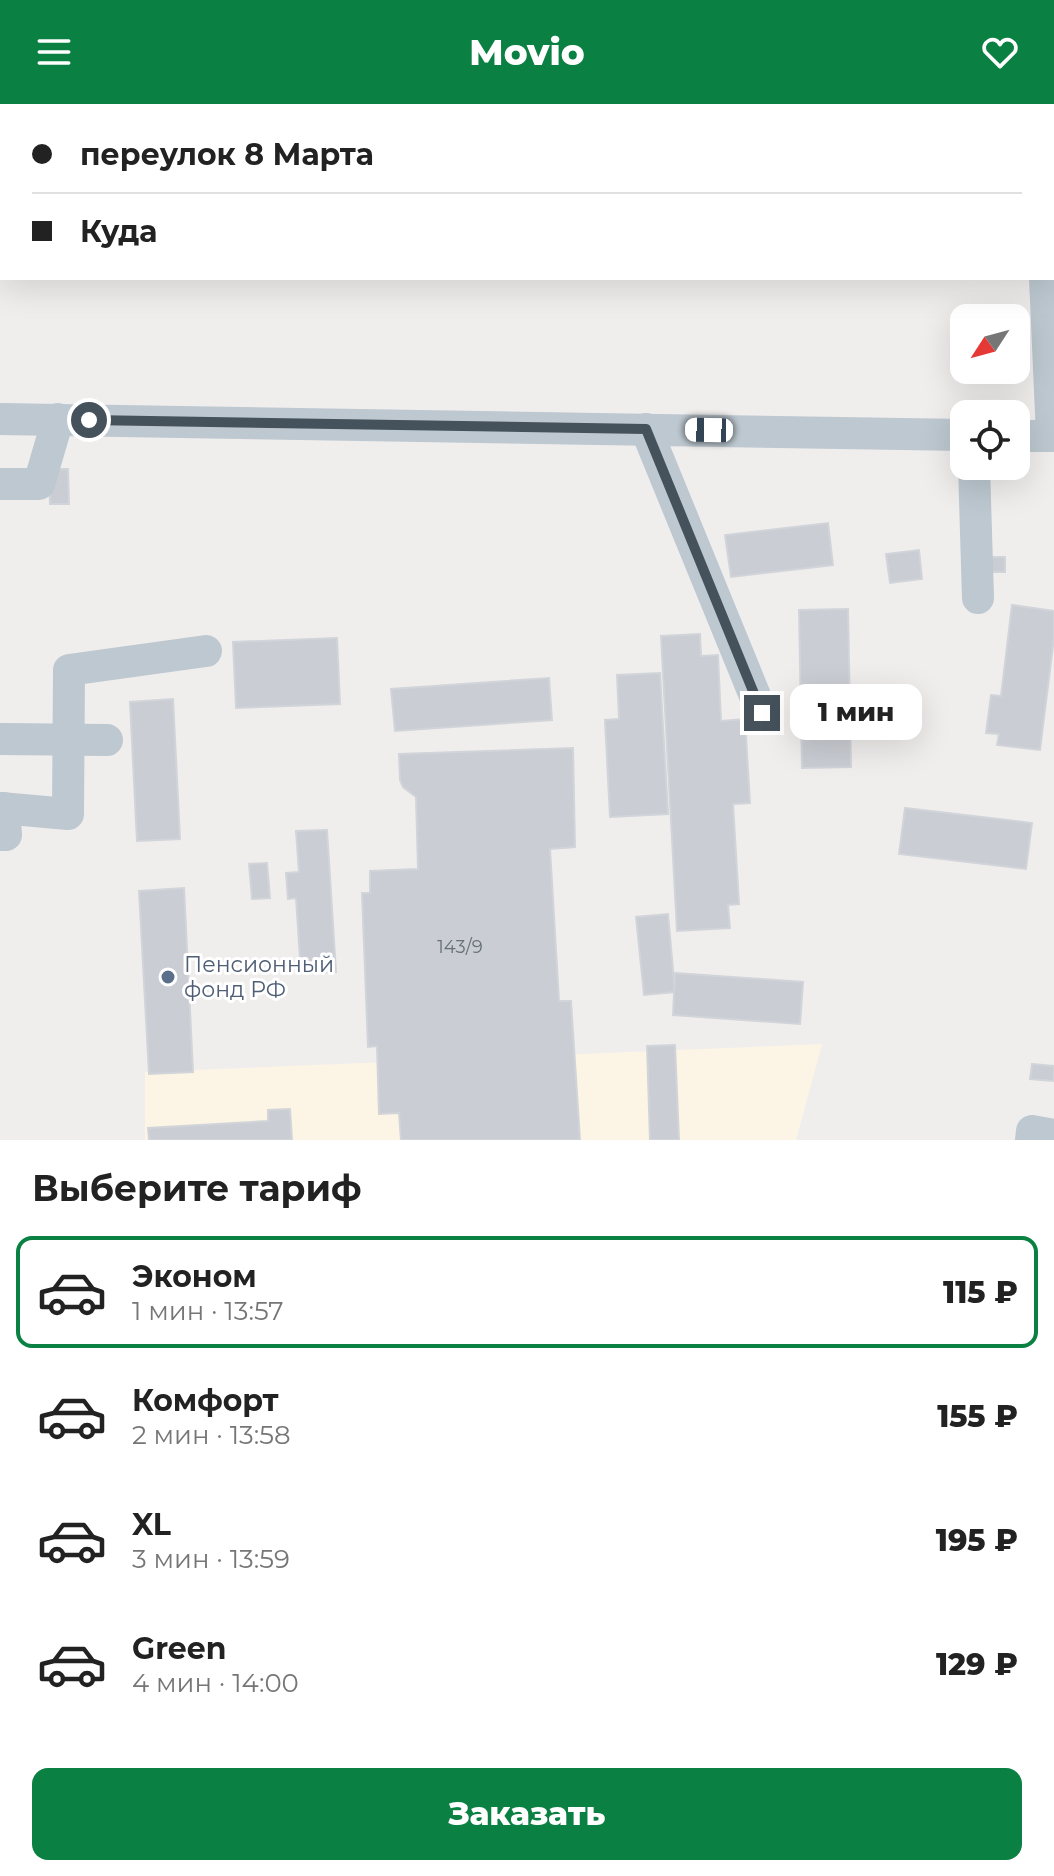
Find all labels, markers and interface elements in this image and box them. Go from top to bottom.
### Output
icon: menu [32,30,76,74]
text: Movio [469,30,585,74]
icon: heart [978,30,1022,74]
text: переулок 8 Марта [80,136,374,173]
text: Куда [80,213,157,250]
north arrow [950,304,1030,384]
map controls [950,304,1030,480]
button: locate [950,400,1030,480]
route start [71,402,107,438]
car [685,418,733,442]
callout: 1 мин [790,685,922,741]
route end [744,695,780,731]
text: 1 мин [818,696,894,728]
house number: 143/9 [437,936,483,958]
place label: Пенсионный фонд РФ [184,951,334,1003]
marker: Пенсионный фонд РФ [159,968,177,986]
text: Выберите тариф [32,1166,362,1210]
icon: car [36,1256,108,1328]
text: Эконом [132,1258,257,1295]
text: 115 ₽ [943,1274,1018,1311]
text: 1 мин · 13:57 [132,1295,284,1327]
icon: car [36,1380,108,1452]
text: Комфорт [132,1382,279,1419]
text: 155 ₽ [937,1398,1018,1435]
text: 2 мин · 13:58 [132,1419,291,1451]
icon: car [36,1504,108,1576]
text: XL [132,1506,171,1543]
text: 195 ₽ [936,1522,1018,1559]
text: 3 мин · 13:59 [132,1543,290,1575]
icon: car [36,1628,108,1700]
text: Green [132,1630,226,1667]
text: 129 ₽ [936,1646,1018,1683]
text: 4 мин · 14:00 [132,1667,299,1699]
button: Заказать [32,1768,1022,1860]

